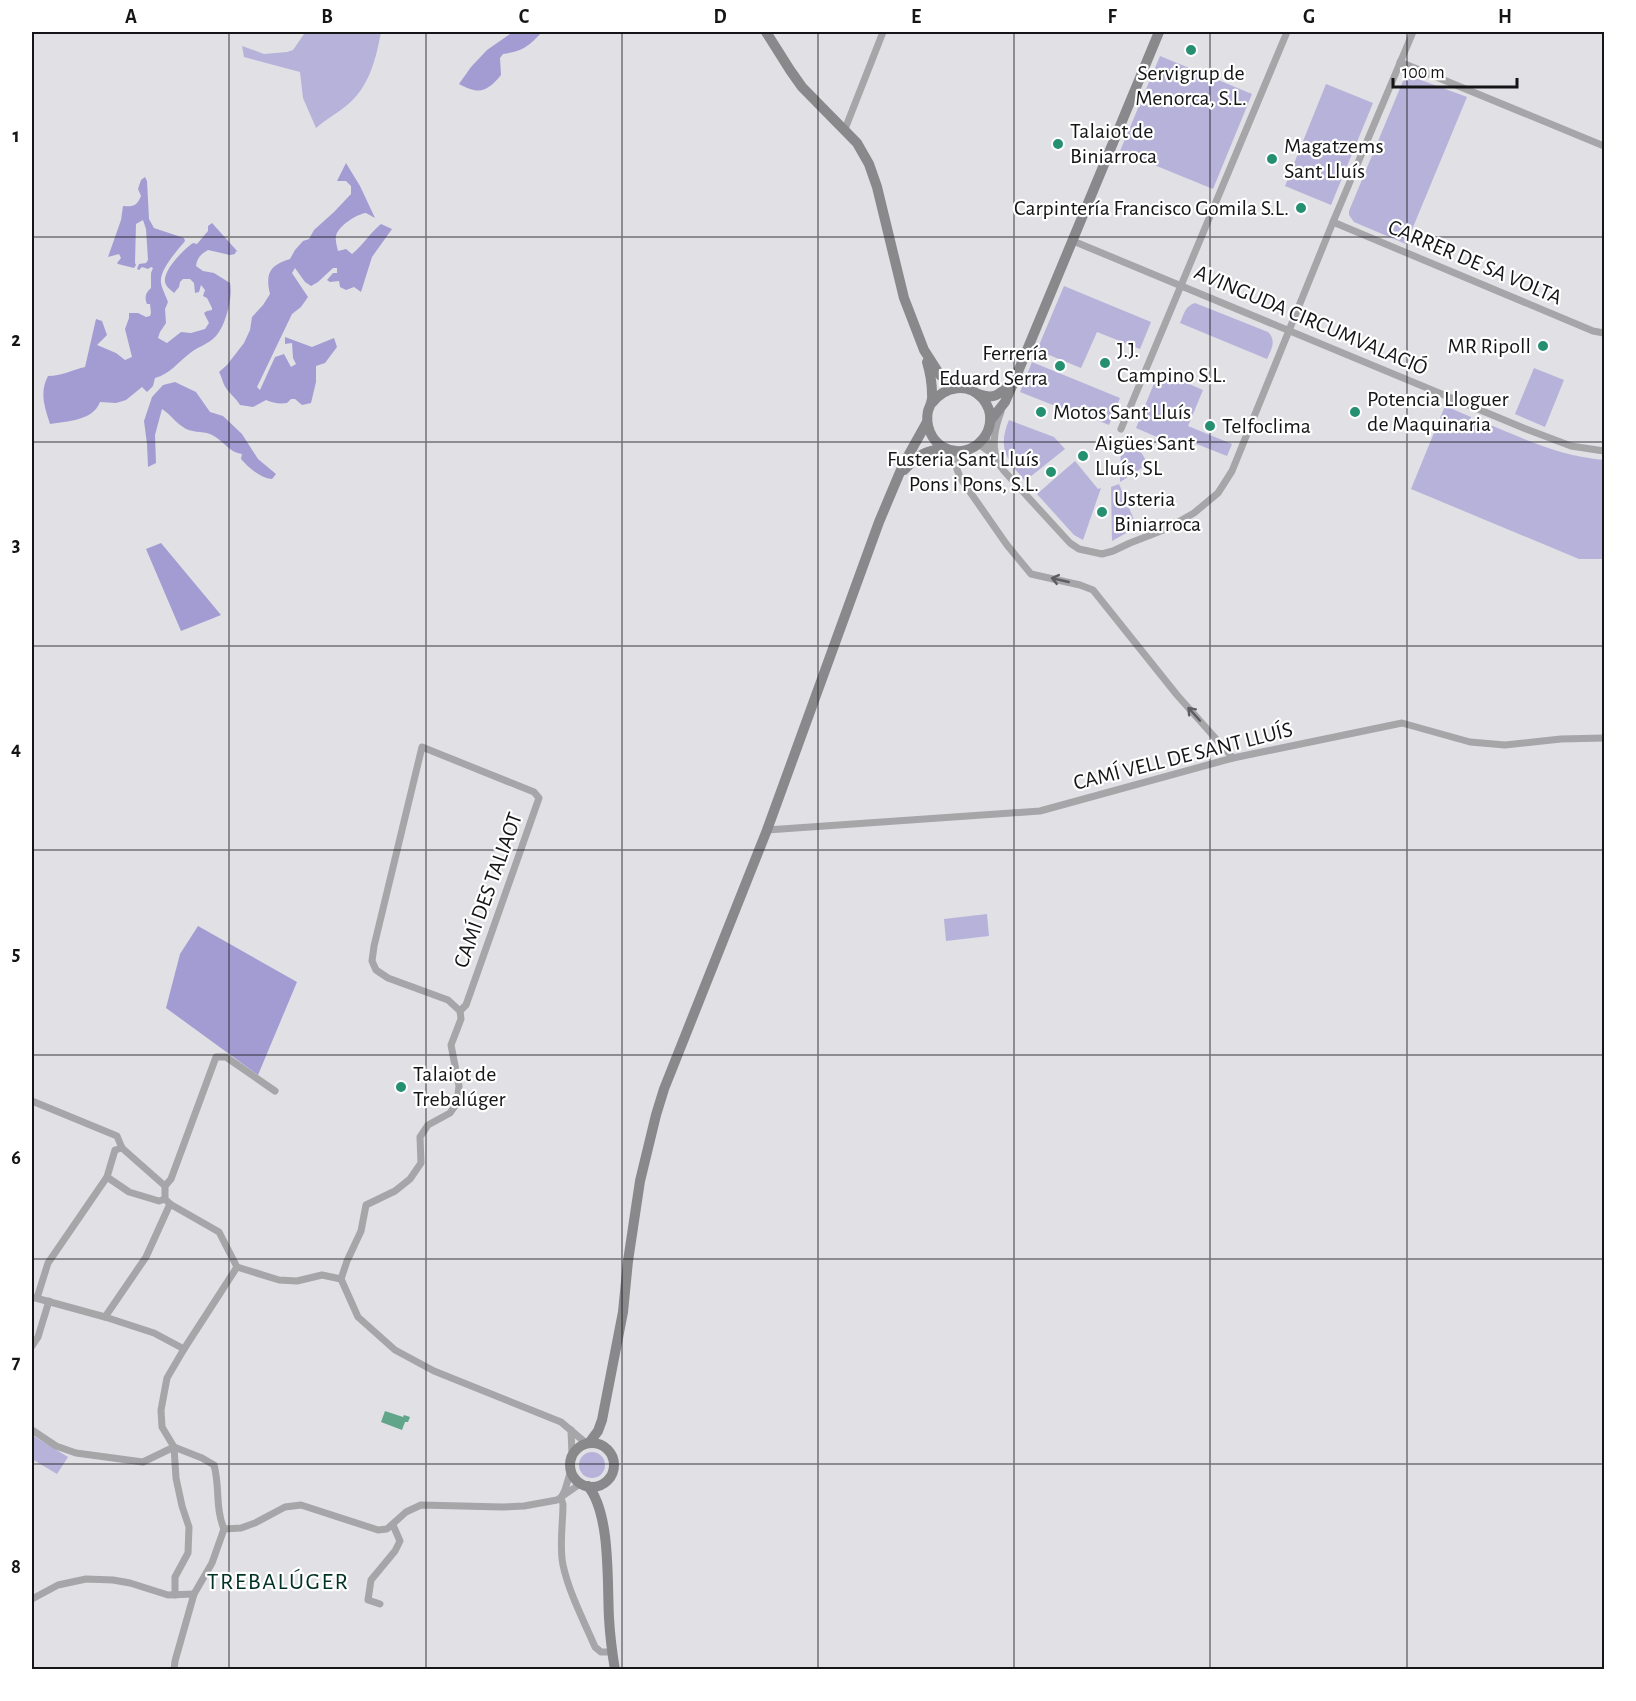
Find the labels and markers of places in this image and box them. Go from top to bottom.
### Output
marker: Servigrup de Menorca, S.L. [1184,43,1198,57]
place label: Servigrup de Menorca, S.L. [1135,62,1247,109]
place label: Talaiot de Biniarroca [1070,120,1157,167]
place label: Magatzems Sant Lluís [1284,135,1384,182]
marker: Talaiot de Biniarroca [1051,137,1065,151]
marker: Magatzems Sant Lluís [1265,152,1279,166]
place label: Carpintería Francisco Gomila S.L. [1014,197,1289,219]
marker: Carpintería Francisco Gomila S.L. [1294,201,1308,215]
place label: MR Ripoll [1447,335,1531,357]
place label: J.J. Campino S.L. [1117,339,1227,386]
marker: MR Ripoll [1536,339,1550,353]
place label: Ferrería Eduard Serra [939,342,1048,389]
marker: J.J. Campino S.L. [1098,356,1112,370]
marker: Ferrería Eduard Serra [1053,359,1067,373]
place label: Potencia Lloguer de Maquinaria [1367,388,1509,435]
place label: Motos Sant Lluís [1053,401,1191,423]
marker: Motos Sant Lluís [1034,405,1048,419]
marker: Potencia Lloguer de Maquinaria [1348,405,1362,419]
place label: Telfoclima [1222,415,1311,437]
marker: Telfoclima [1203,419,1217,433]
place label: Aigües Sant Lluís, SL [1095,432,1195,479]
place label: Fusteria Sant Lluís Pons i Pons, S.L. [887,448,1039,495]
marker: Aigües Sant Lluís, SL [1076,449,1090,463]
marker: Fusteria Sant Lluís Pons i Pons, S.L. [1044,465,1058,479]
place label: Usteria Biniarroca [1114,488,1201,535]
marker: Usteria Biniarroca [1095,505,1109,519]
place label: Talaiot de Trebalúger [413,1063,506,1110]
marker: Talaiot de Trebalúger [394,1080,408,1094]

